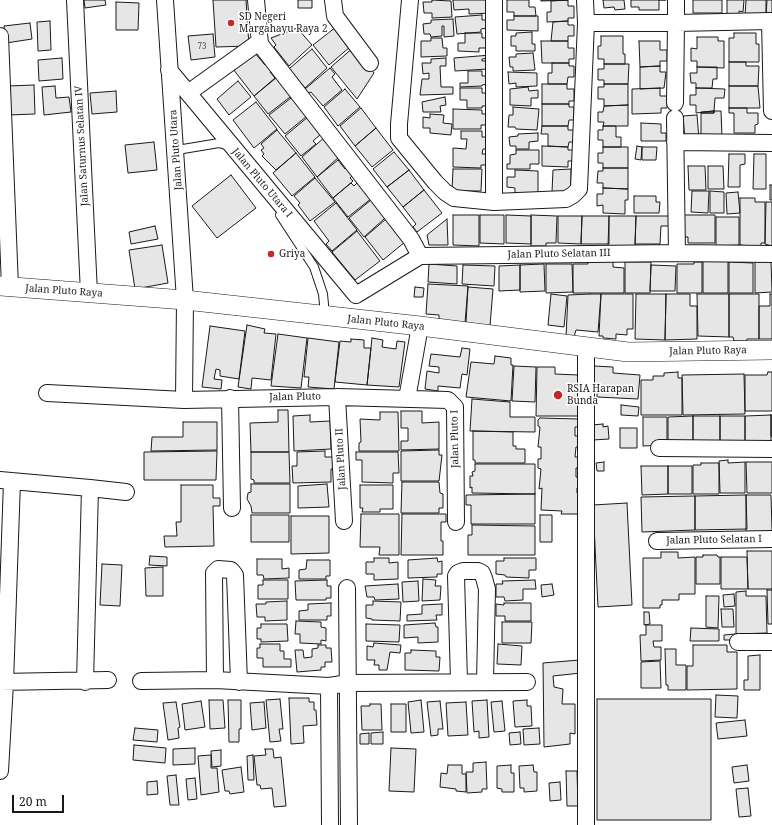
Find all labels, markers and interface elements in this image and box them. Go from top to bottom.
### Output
place label: SD Negeri Margahayu Raya 2 [239,11,328,34]
marker: SD Negeri Margahayu Raya 2 [226,18,236,28]
house number: 73 [198,42,206,52]
street label: Jalan Saturnus Selatan IV [73,85,91,207]
street label: Jalan Pluto Utara [167,109,185,191]
street label: Jalan Pluto Utara I [229,146,295,220]
street label: Jalan Pluto Selatan III [507,247,611,261]
place label: Griya [279,248,305,260]
marker: Griya [266,249,276,259]
street label: Jalan Pluto Raya [25,282,103,300]
street label: Jalan Pluto Raya [347,313,425,333]
street label: Jalan Pluto Raya [669,344,747,358]
place label: RSIA Harapan Bunda [567,383,634,406]
marker: RSIA Harapan Bunda [552,389,564,401]
street label: Jalan Pluto [269,391,321,403]
street label: Jalan Pluto I [448,410,462,468]
street label: Jalan Pluto II [333,428,349,490]
street label: Jalan Pluto Selatan I [666,533,762,547]
scale bar [14,787,66,813]
text: 20 m [19,793,47,810]

